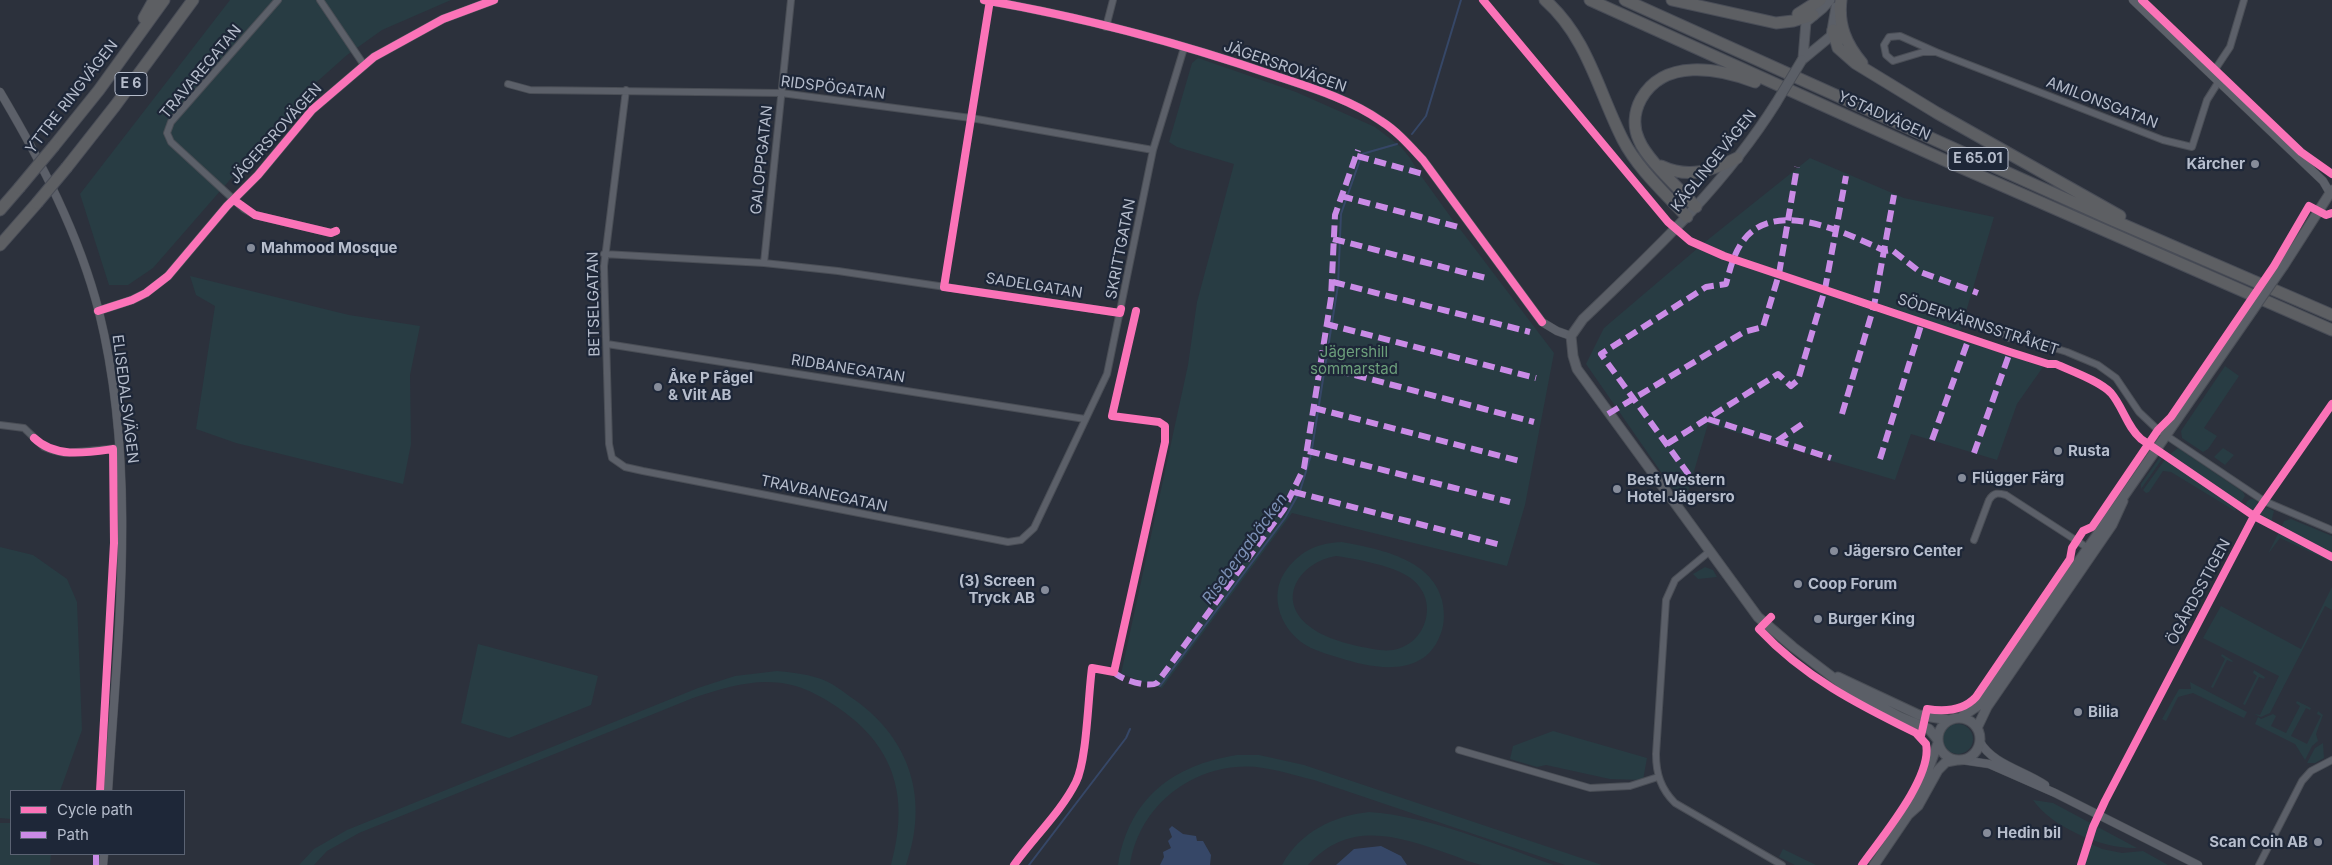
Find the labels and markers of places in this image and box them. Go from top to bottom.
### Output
place label: Kärcher [2187,155,2245,173]
marker: Kärcher [2249,158,2261,170]
place label: Mahmood Mosque [261,239,397,257]
marker: Mahmood Mosque [245,242,257,254]
place label: Åke P Fågel & Vilt AB [668,369,753,404]
marker: Åke P Fågel & Vilt AB [652,381,664,393]
place label: Rusta [2068,442,2110,460]
marker: Rusta [2052,445,2064,457]
place label: Flügger Färg [1972,469,2064,487]
place label: Best Western Hotel Jägersro [1627,471,1735,506]
marker: Flügger Färg [1956,472,1968,484]
marker: Best Western Hotel Jägersro [1611,483,1623,495]
place label: Jägersro Center [1844,542,1963,560]
marker: Jägersro Center [1828,545,1840,557]
place label: (3) Screen Tryck AB [959,572,1035,607]
place label: Coop Forum [1808,575,1897,593]
marker: Coop Forum [1792,578,1804,590]
marker: (3) Screen Tryck AB [1039,584,1051,596]
place label: Burger King [1828,610,1915,628]
marker: Burger King [1812,613,1824,625]
place label: Bilia [2088,703,2119,721]
marker: Bilia [2072,706,2084,718]
place label: Hedin bil [1997,824,2061,842]
marker: Hedin bil [1981,827,1993,839]
place label: Scan Coin AB [2209,833,2308,851]
marker: Scan Coin AB [2312,836,2324,848]

